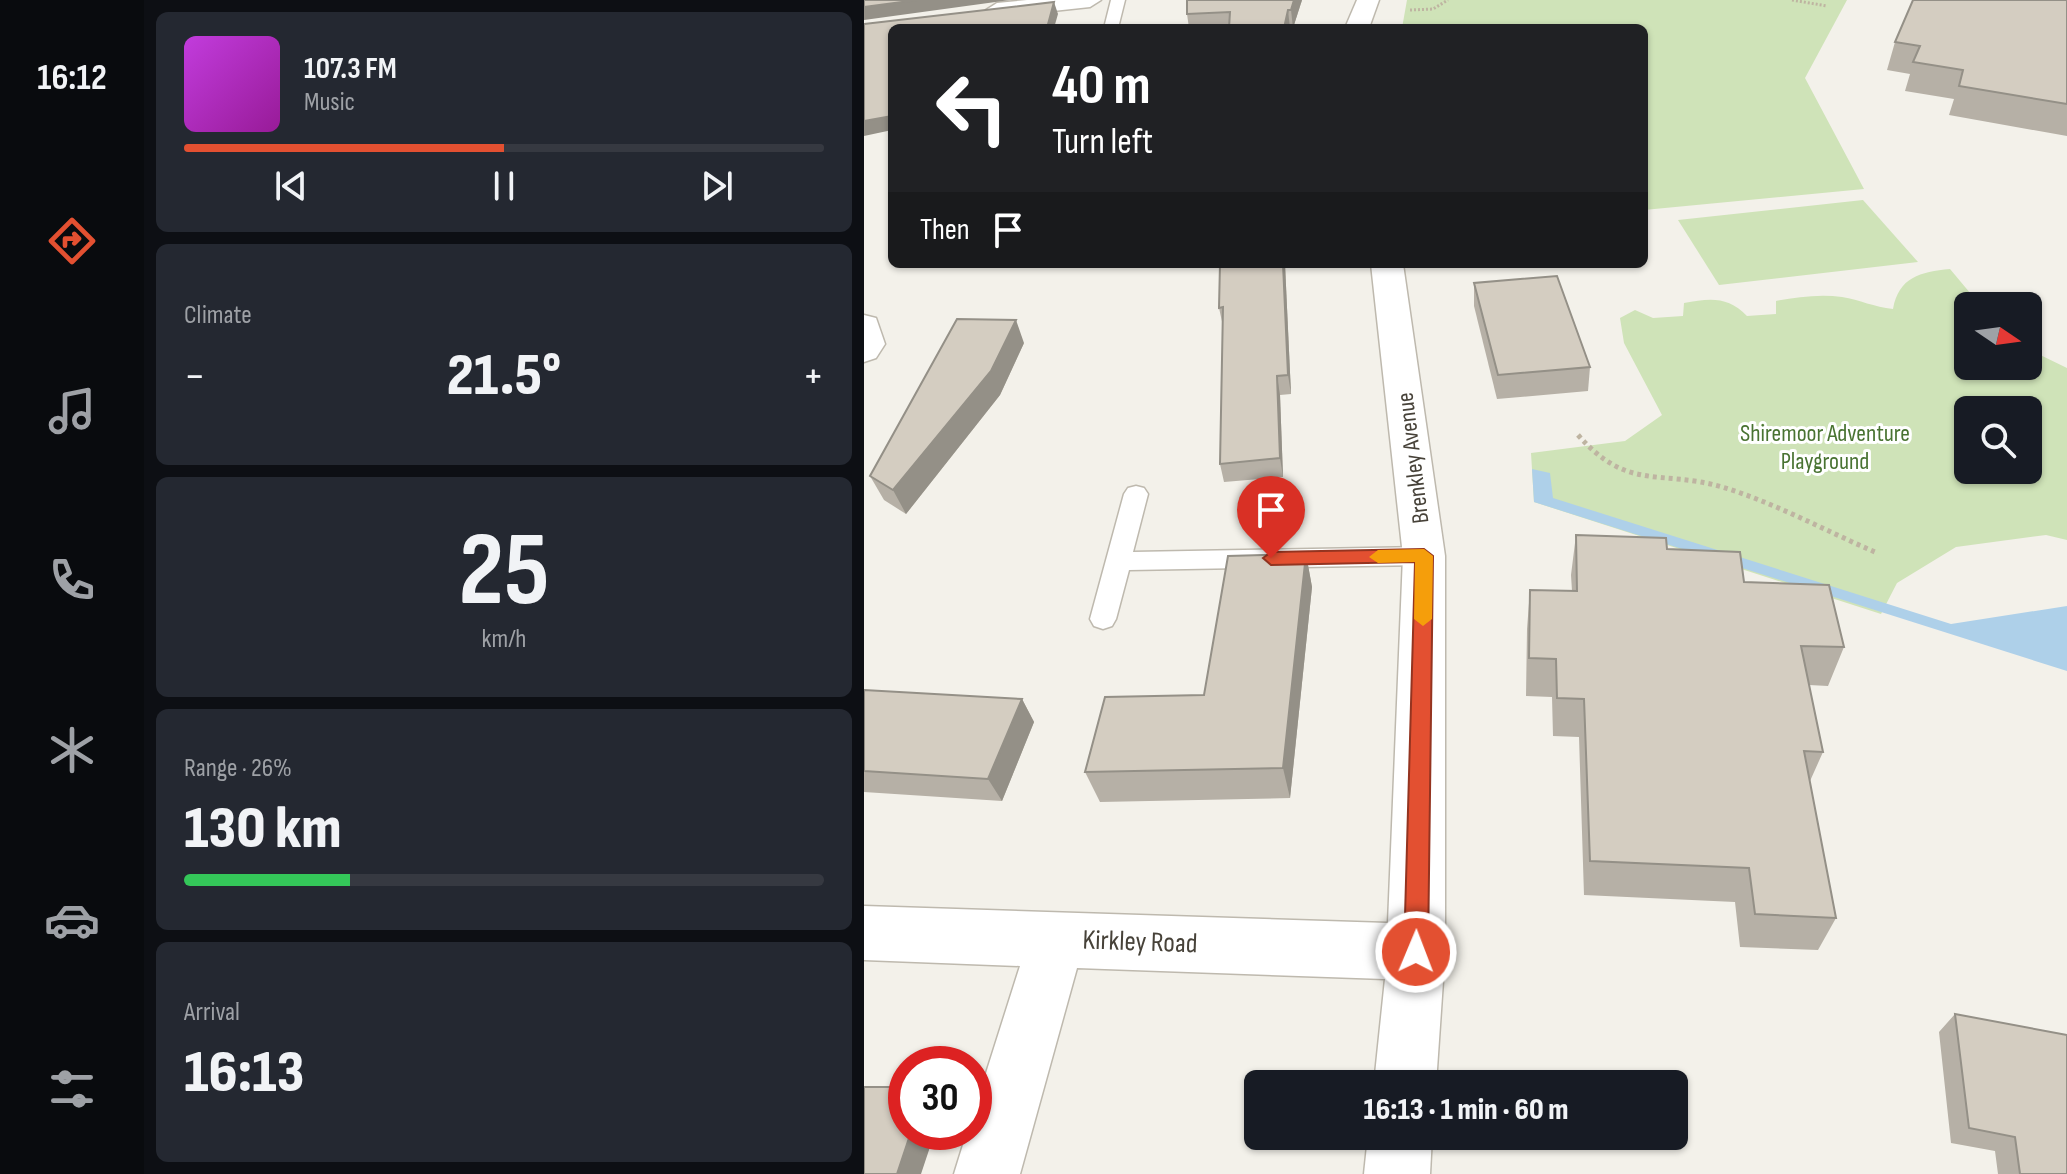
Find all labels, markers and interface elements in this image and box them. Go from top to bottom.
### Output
text: 107.3 FM [304,51,397,87]
text: 40 m [1052,53,1151,120]
icon: left [920,56,1024,160]
text: 16:12 [37,57,107,100]
text: Music [304,87,355,118]
text: Turn left [1052,121,1153,164]
icon: previous [269,164,313,208]
icon: pause [482,164,526,208]
icon: next [695,164,739,208]
icon: arrive [986,208,1030,252]
text: Then [920,212,970,248]
icon: directions [44,213,100,269]
north arrow [1954,292,2042,380]
map controls [1954,292,2042,484]
text: Climate [184,300,252,331]
text: 21.5° [447,340,561,412]
text: − [184,350,206,403]
text: + [802,350,824,403]
icon: music [44,383,100,439]
street label: Brenkley Avenue [1391,391,1435,525]
button: search [1954,396,2042,484]
park label: Shiremoor Adventure Playground [1740,419,1910,476]
pin [1237,476,1305,558]
icon: arrive [1249,488,1293,532]
text: 25 [458,509,550,634]
icon: phone [44,552,100,608]
text: km/h [482,624,526,655]
icon: climate [44,722,100,778]
text: Range · 26% [184,753,292,784]
text: 130 km [184,793,342,865]
icon: car [44,892,100,948]
position arrow [1374,910,1458,994]
street label: Kirkley Road [1082,924,1198,960]
text: Arrival [184,997,240,1028]
text: 16:13 [184,1037,304,1109]
speed limit sign: 30 [888,1046,992,1150]
icon: filters [44,1061,100,1117]
text: 16:13 · 1 min · 60 m [1363,1092,1569,1128]

